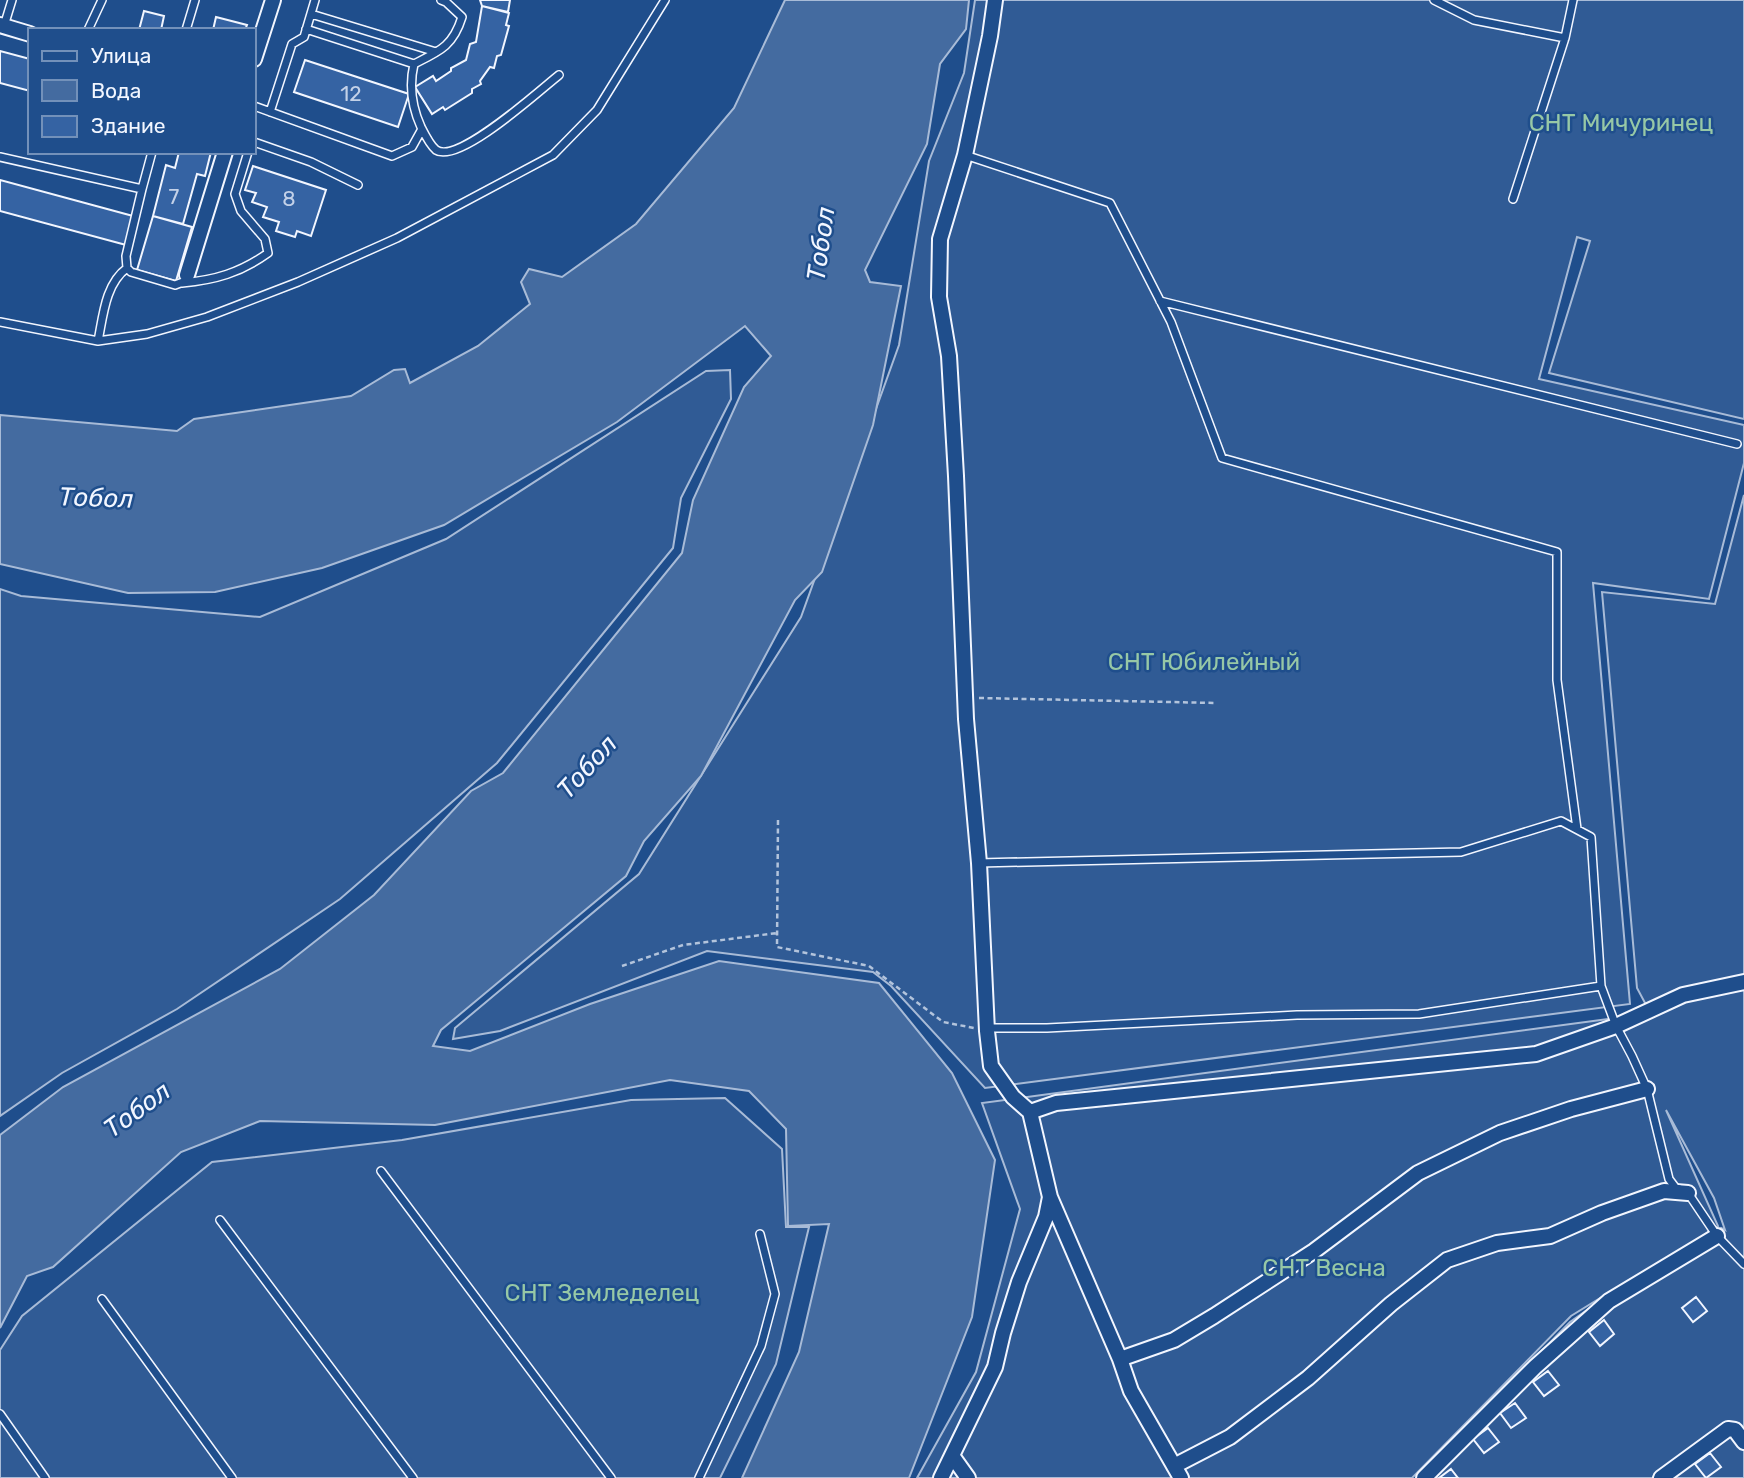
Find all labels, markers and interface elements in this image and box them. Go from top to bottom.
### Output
legend [28,28,256,154]
text: Улица [91,43,151,68]
text: Вода [91,78,141,103]
house number: 12 [340,81,362,106]
park label: СНТ Мичуринец [1529,109,1714,137]
text: Здание [91,113,166,138]
house number: 7 [169,184,180,209]
house number: 8 [282,186,296,211]
water label: Тобол [800,205,842,283]
water label: Тобол [58,481,134,515]
park label: СНТ Юбилейный [1108,648,1300,676]
water label: Тобол [551,729,623,805]
water label: Тобол [98,1076,176,1144]
park label: СНТ Весна [1262,1254,1386,1282]
park label: СНТ Земледелец [505,1279,700,1307]

